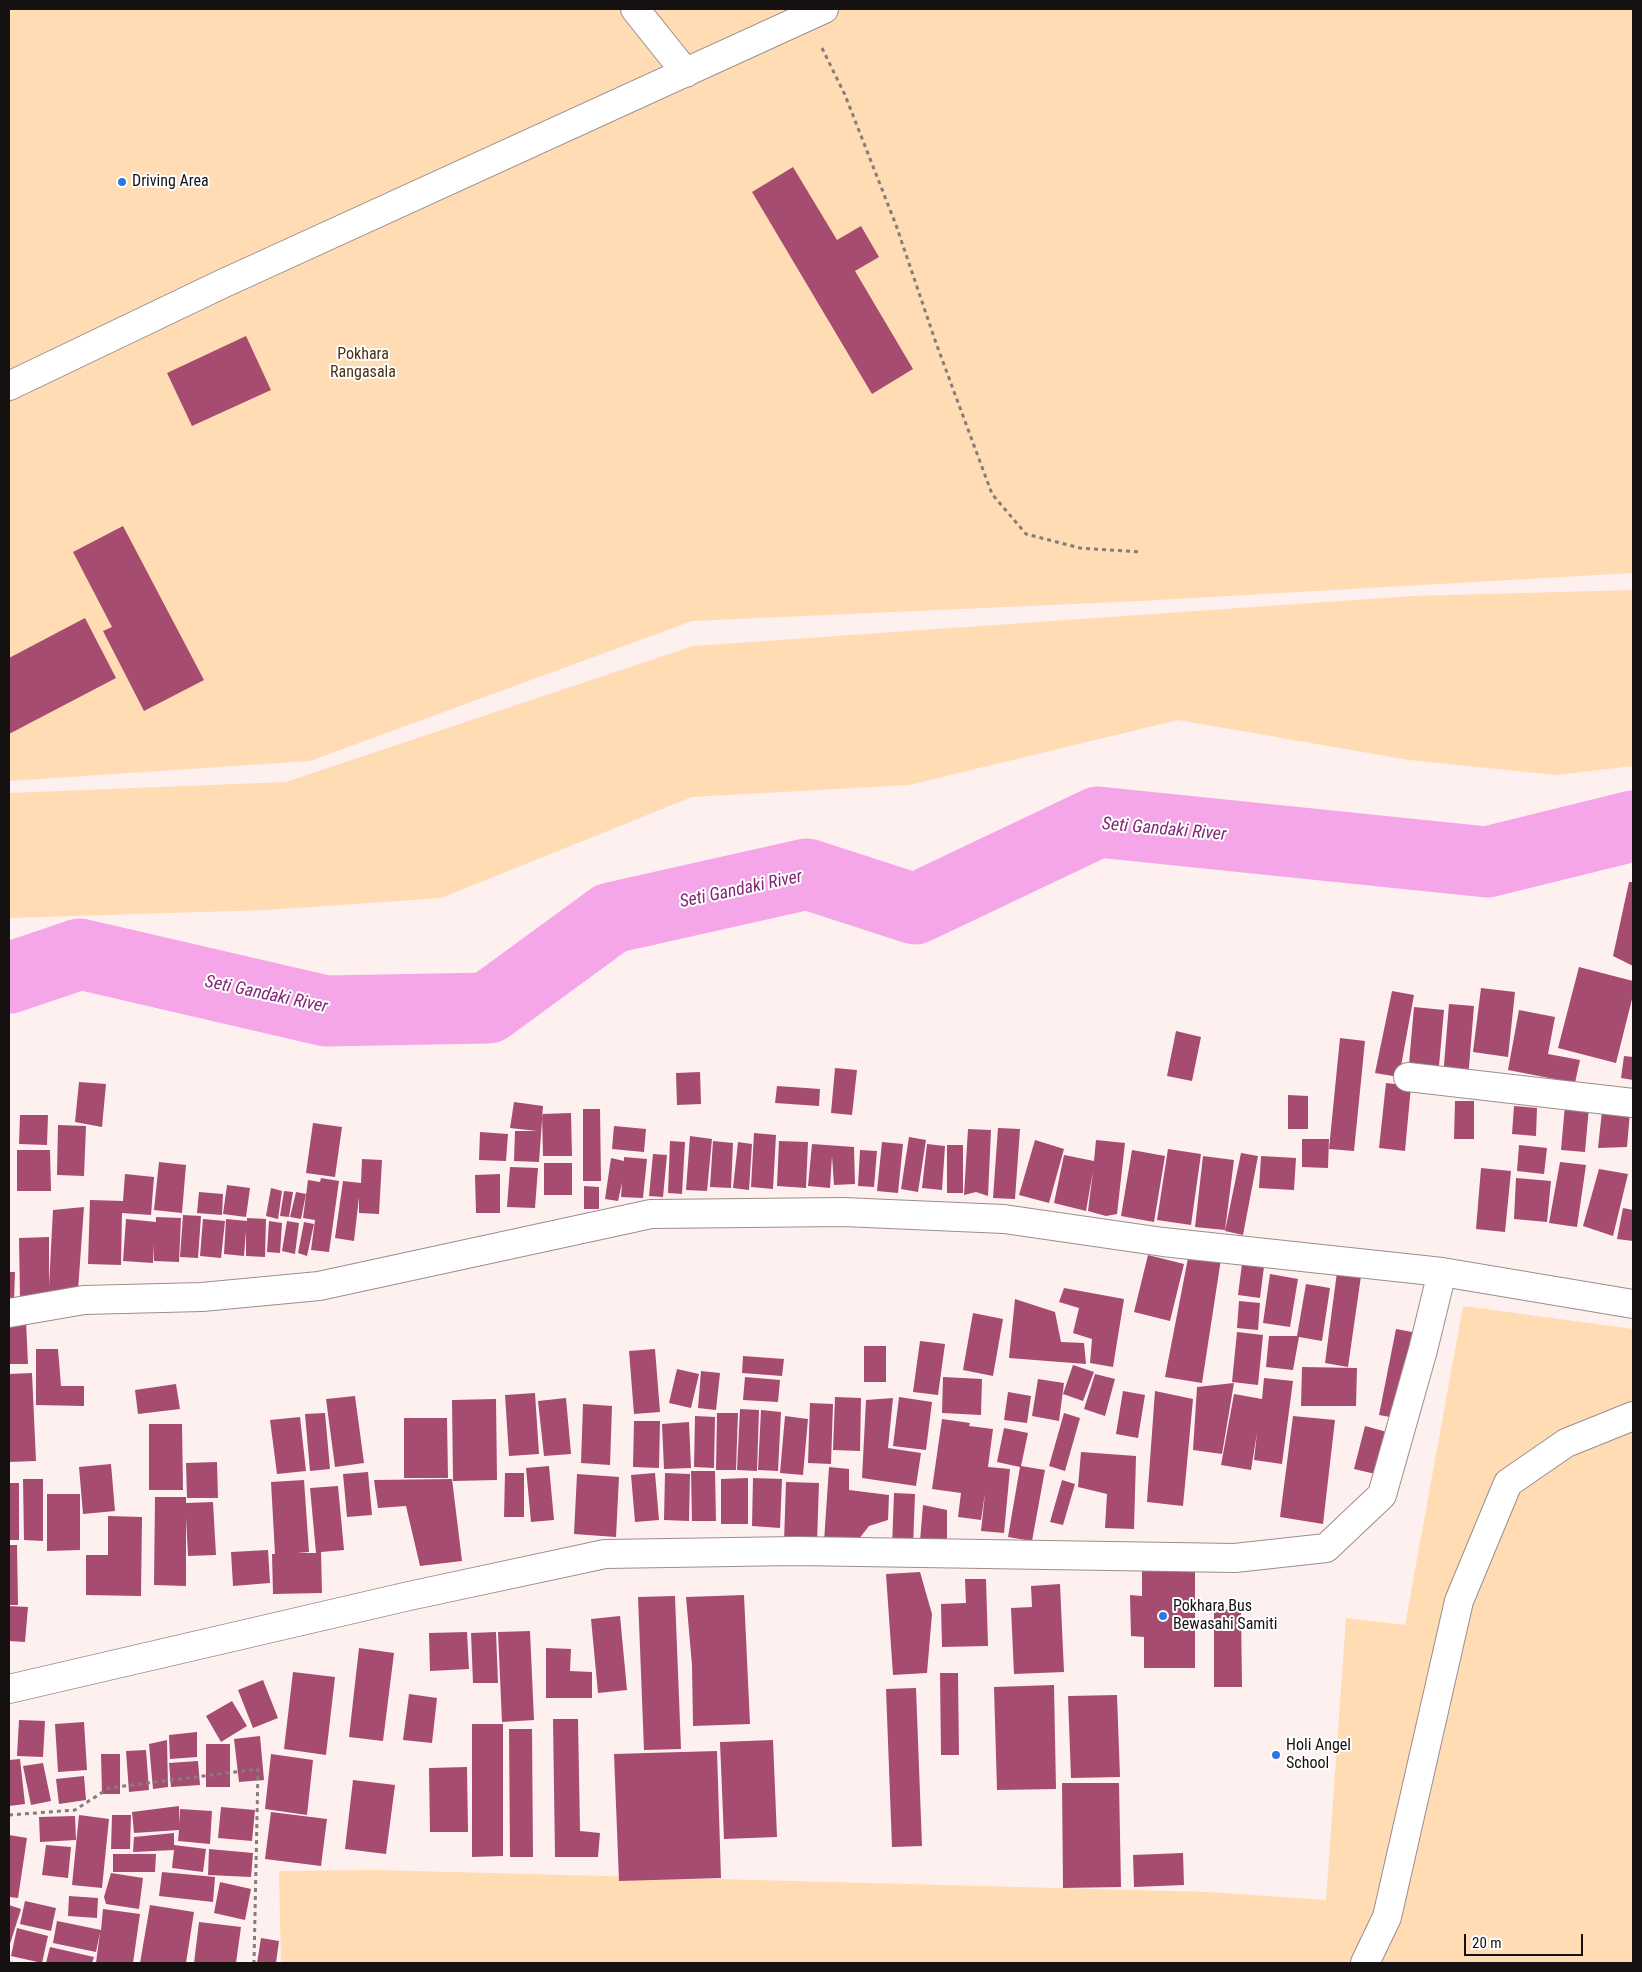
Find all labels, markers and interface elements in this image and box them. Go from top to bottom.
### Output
place label: Driving Area [132,172,209,192]
marker: Driving Area [116,176,128,188]
park label: Pokhara Rangasala [330,345,396,383]
water label: Seti Gandaki River [1101,814,1227,846]
water label: Seti Gandaki River [678,866,804,914]
water label: Seti Gandaki River [203,971,329,1019]
place label: Pokhara Bus Bewasahi Samiti [1173,1597,1277,1635]
marker: Pokhara Bus Bewasahi Samiti [1157,1610,1169,1622]
place label: Holi Angel School [1286,1736,1351,1774]
marker: Holi Angel School [1270,1749,1282,1761]
scale bar [1467,1924,1586,1956]
text: 20 m [1472,1934,1502,1952]

